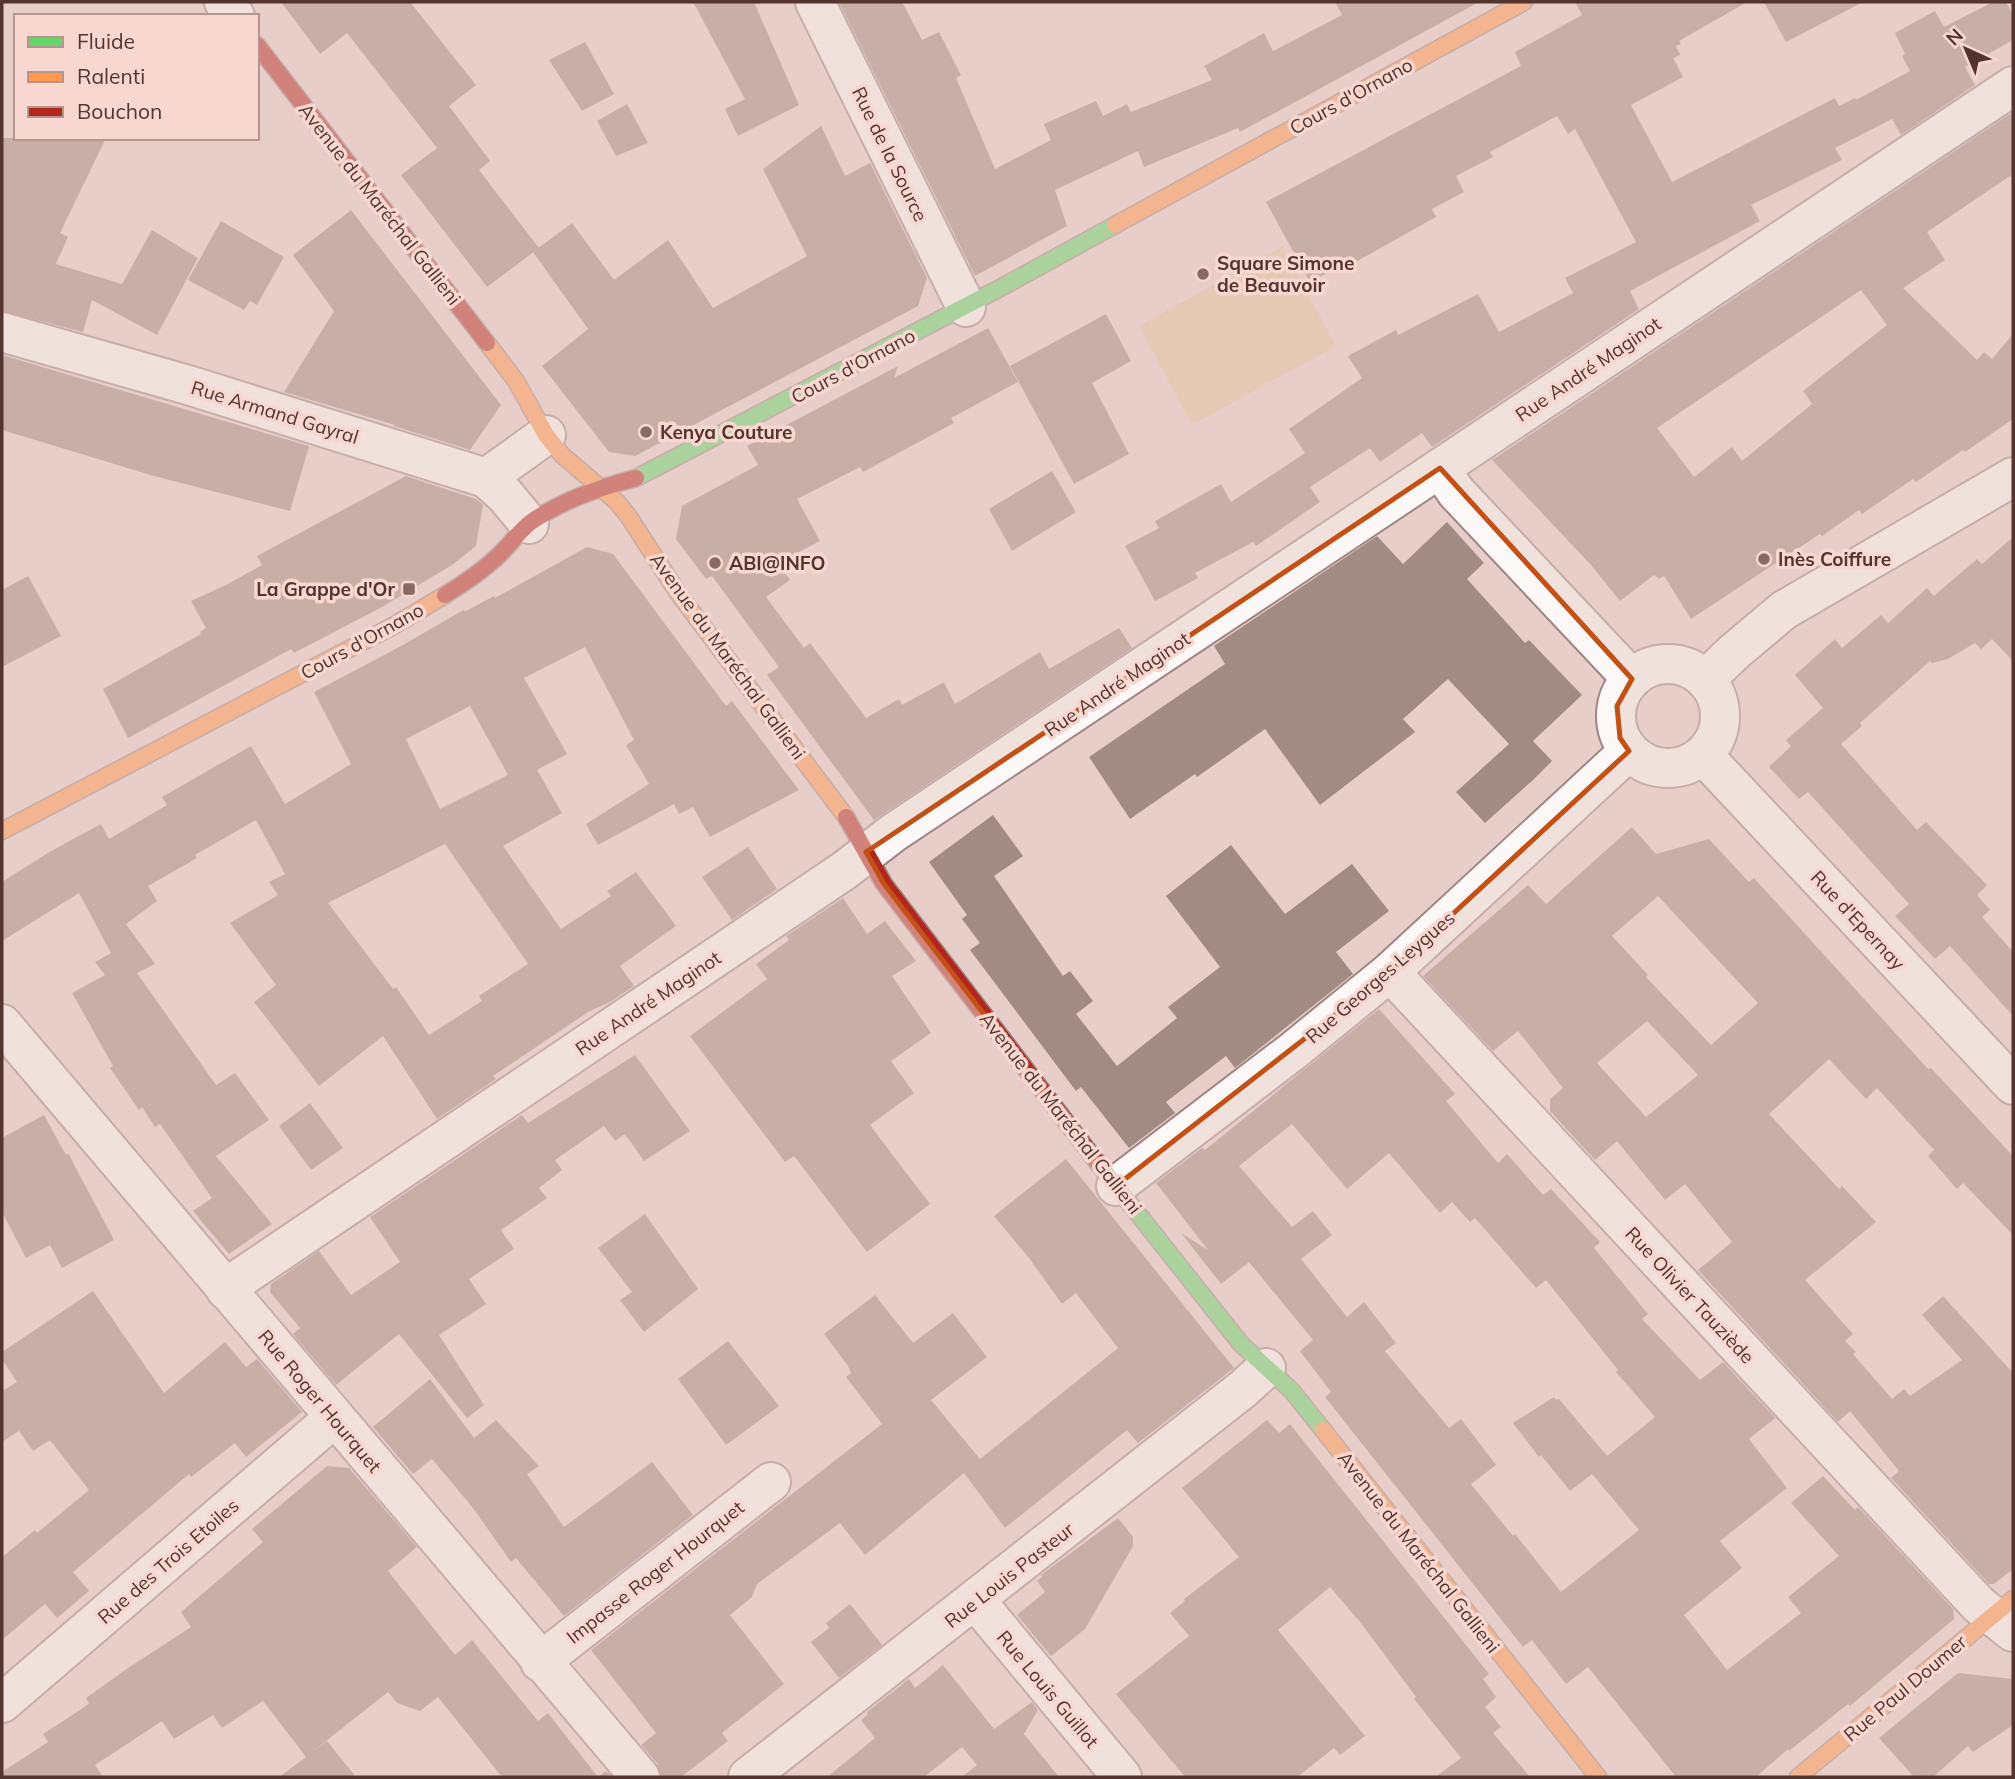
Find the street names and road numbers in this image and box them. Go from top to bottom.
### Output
street label: Cours d'Ornano [1285,52,1417,140]
street label: Rue de la Source [847,83,933,225]
street label: Avenue du Maréchal Gallieni [294,98,466,310]
street label: Rue André Maginot [1511,311,1666,427]
street label: Cours d'Ornano [787,323,919,409]
street label: Rue Armand Gayral [188,375,362,449]
street label: Avenue du Maréchal Gallieni [645,548,811,764]
street label: Cours d'Ornano [296,597,428,685]
street label: Rue André Maginot [1040,626,1195,742]
street label: Rue d'Epernay [1806,865,1910,975]
street label: Rue Georges Leygues [1300,906,1460,1048]
street label: Rue André Maginot [571,945,726,1061]
street label: Avenue du Maréchal Gallieni [975,1007,1147,1219]
street label: Rue Olivier Tauziède [1620,1221,1760,1369]
street label: Rue Roger Hourquet [253,1325,387,1478]
street label: Avenue du Maréchal Gallieni [1333,1446,1505,1658]
street label: Rue des Trois Etoiles [92,1493,244,1629]
street label: Impasse Roger Hourquet [562,1495,749,1649]
street label: Rue Louis Pasteur [939,1517,1079,1633]
street label: Rue Louis Guillot [992,1625,1104,1753]
street label: Rue Paul Doumer [1839,1630,1971,1746]

